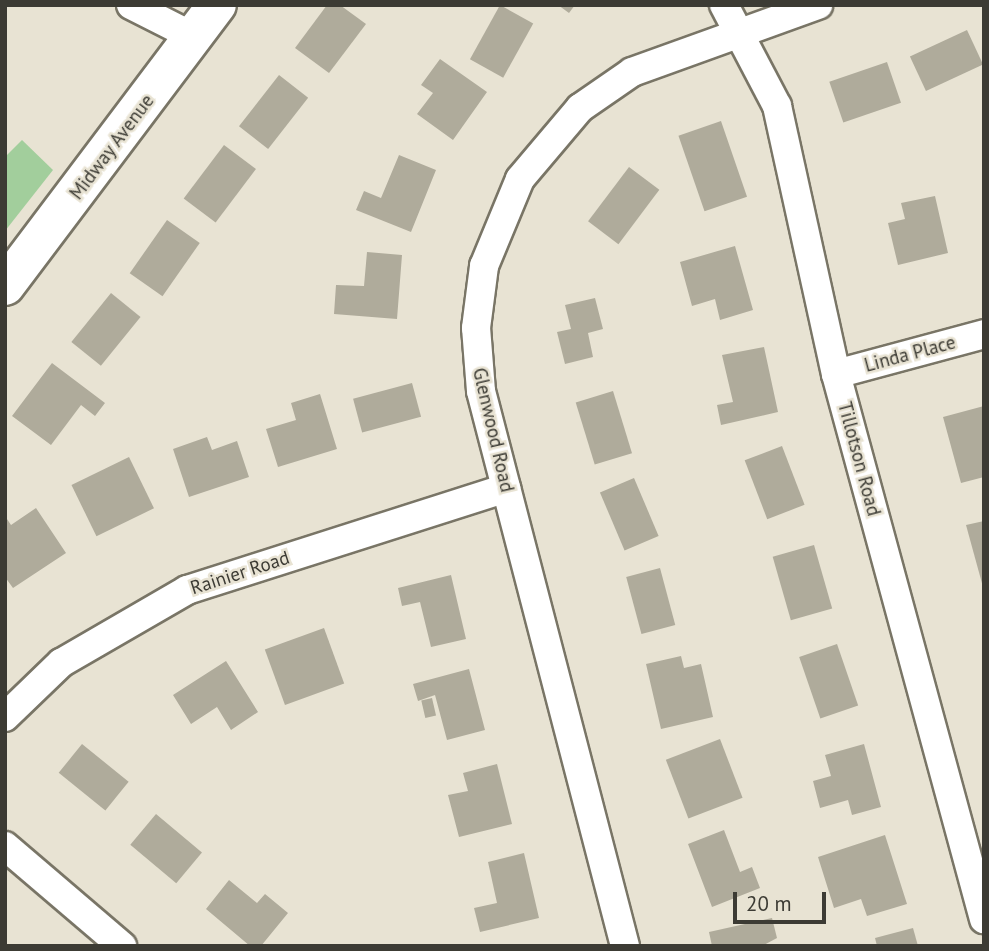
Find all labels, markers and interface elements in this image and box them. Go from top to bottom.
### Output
street label: Midway Avenue [65,89,159,205]
street label: Linda Place [862,331,958,377]
street label: Glenwood Road [468,366,518,494]
street label: Tillotson Road [833,399,885,519]
street label: Rainier Road [188,546,292,600]
scale bar [737,878,830,922]
text: 20 m [746,890,792,917]

